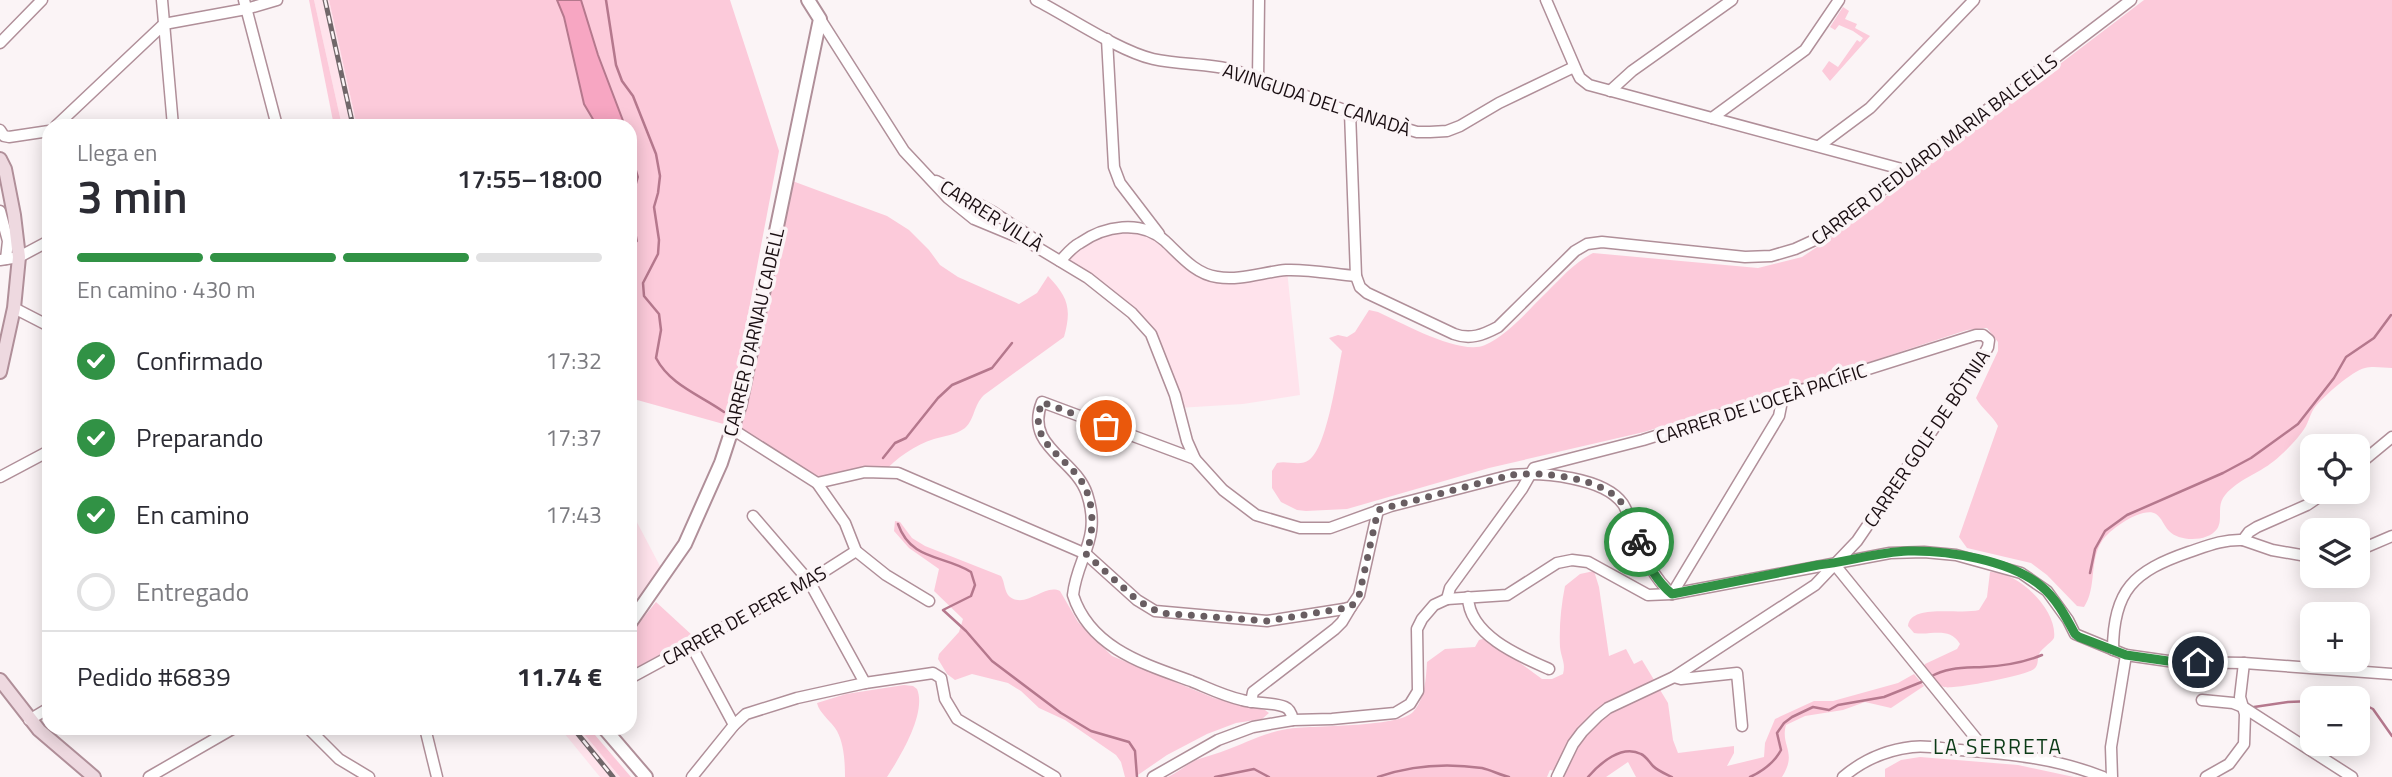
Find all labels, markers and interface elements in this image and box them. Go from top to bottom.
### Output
street label: CARRER D'EDUARD MARIA BALCELLS [1805,47,2063,251]
street label: AVINGUDA DEL CANADÀ [1219,55,1415,143]
text: Llega en [77,135,157,170]
text: 17:55–18:00 [457,159,602,198]
text: 3 min [77,161,188,231]
street label: CARRER VILLÀ [935,172,1049,258]
street label: CARRER D'ARNAU CADELL [715,225,791,439]
text: En camino · 430 m [77,272,255,307]
text: Confirmado [136,341,263,380]
icon: check [77,342,115,380]
text: 17:32 [545,343,602,378]
street label: CARRER GOLF DE BÒTNIA [1856,343,1996,533]
street label: CARRER DE L'OCEÀ PACÍFIC [1652,355,1870,451]
pin [1076,396,1136,456]
icon: bag [1087,407,1125,445]
text: Preparando [136,418,263,457]
icon: check [77,419,115,457]
text: 17:37 [545,420,602,455]
map controls [2300,434,2370,756]
button: locate [2300,434,2370,504]
text: En camino [136,495,250,534]
icon: check [77,496,115,534]
text: 17:43 [545,497,602,532]
courier [1604,507,1674,577]
button: layers [2300,518,2370,588]
icon: bike [1620,523,1658,561]
street label: CARRER DE PERE MAS [656,558,832,672]
text: Entregado [136,572,249,611]
button: + [2300,602,2370,672]
pin [2168,632,2228,692]
icon: home [2179,643,2217,681]
text: Pedido #6839 [77,657,231,696]
text: 11.74 € [517,657,602,696]
button: − [2300,686,2370,756]
district label: LA SERRETA [1933,730,2063,762]

